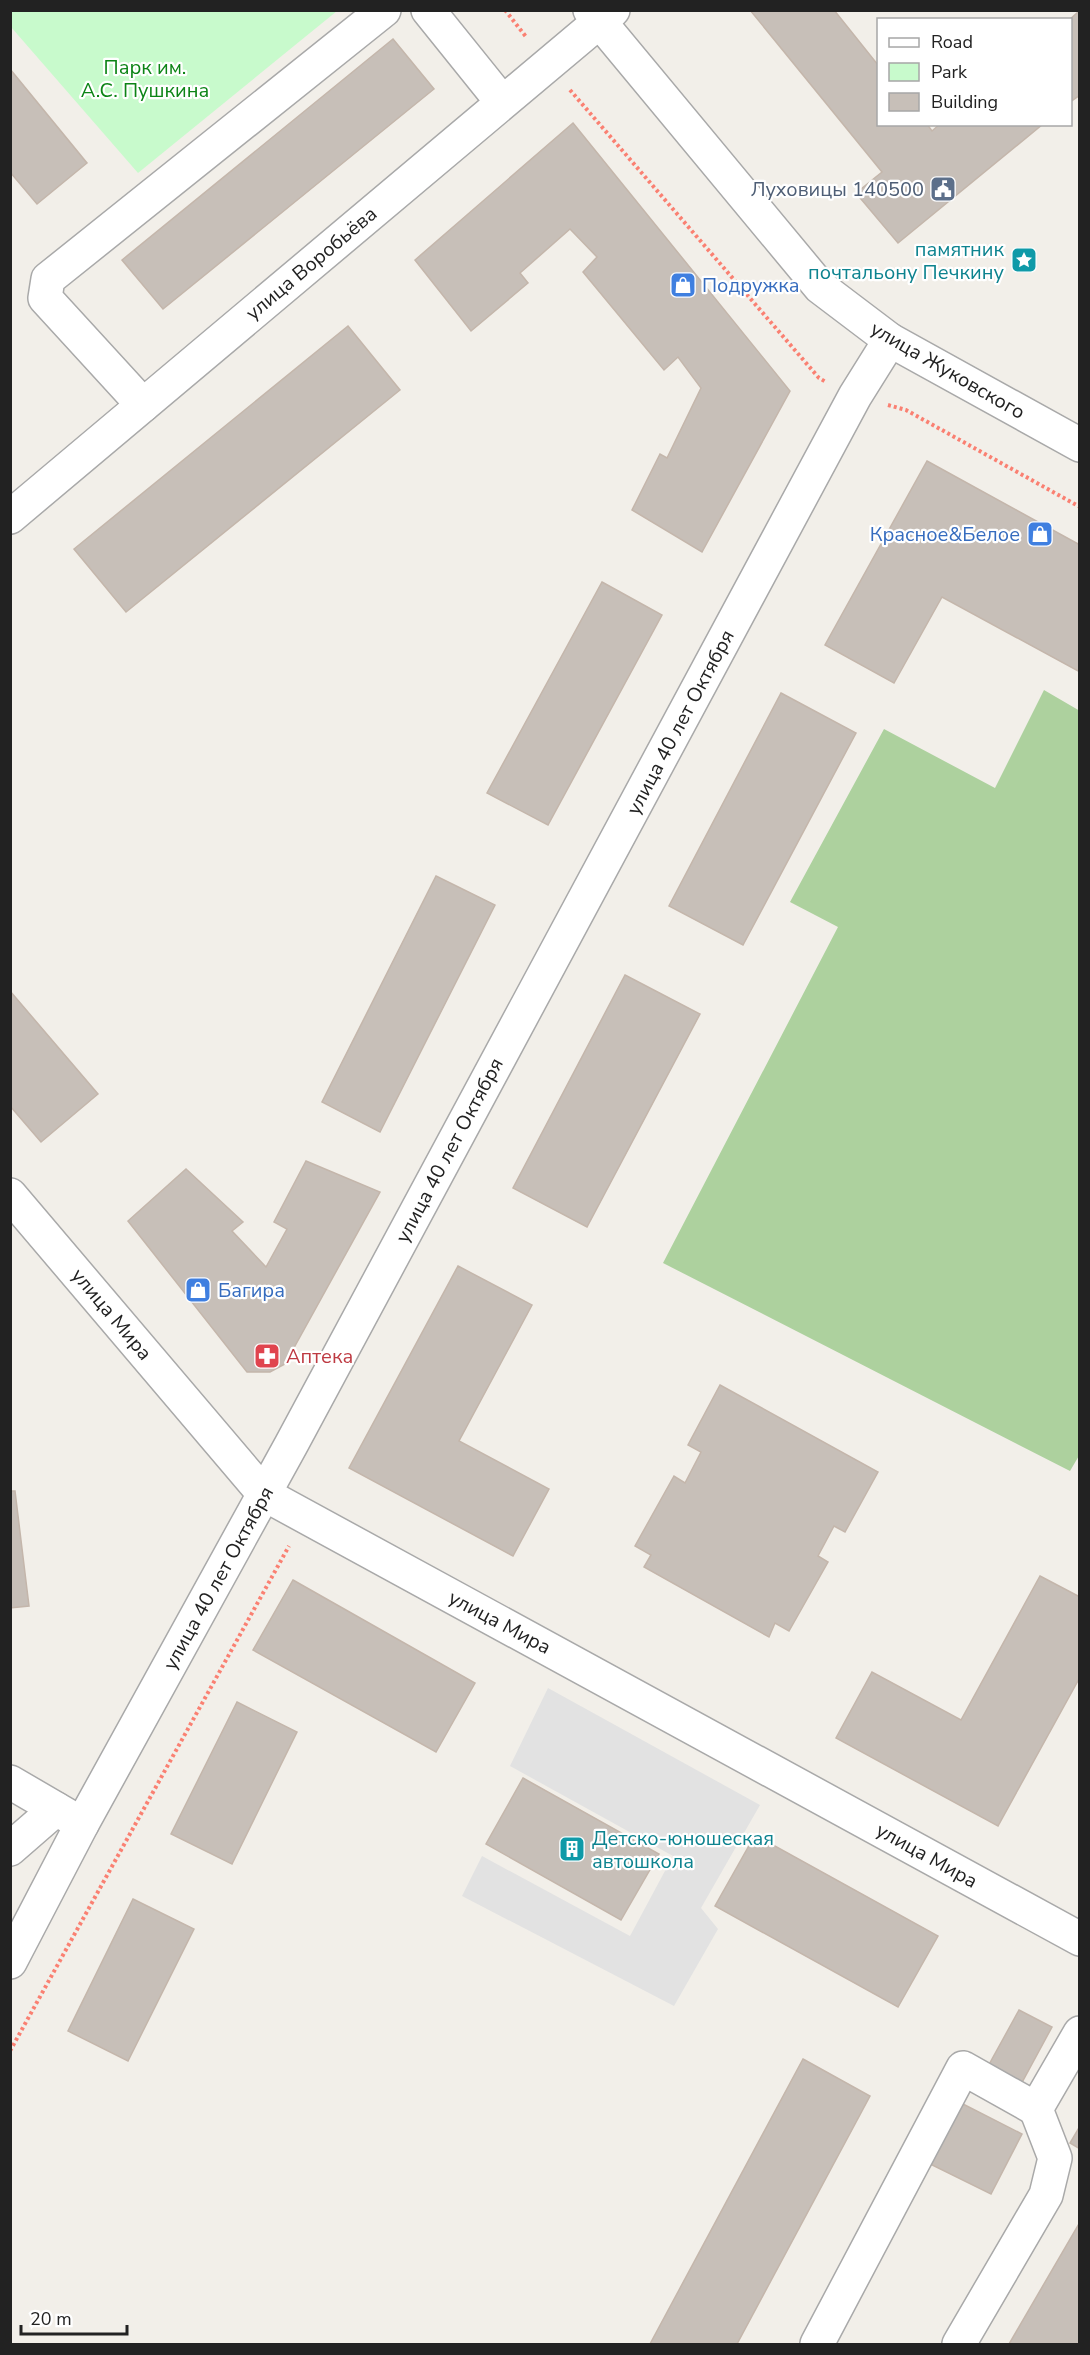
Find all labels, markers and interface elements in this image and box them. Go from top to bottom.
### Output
legend [877,18,1072,126]
text: Road [931,30,973,54]
park label: Парк им. А.С. Пушкина [81,54,209,104]
text: Park [931,60,968,84]
text: Building [931,90,998,114]
public building icon: Луховицы 140500 [928,174,958,204]
place label: Луховицы 140500 [751,176,924,203]
street label: улица Воробьёва [240,200,383,326]
place label: памятник почтальону Печкину [808,236,1005,286]
place icon: памятник почтальону Печкину [1009,245,1039,275]
shop icon: Подружка [668,270,698,300]
place label: Подружка [702,272,800,299]
street label: улица Жуковского [865,315,1030,426]
shop icon: Красное&Белое [1025,519,1055,549]
place label: Красное&Белое [870,521,1020,548]
street label: улица 40 лет Октября [620,625,741,819]
street label: улица 40 лет Октября [389,1053,510,1247]
street label: улица Мира [65,1263,158,1366]
shop icon: Багира [183,1275,213,1305]
place label: Багира [218,1277,285,1304]
pharmacy icon: Аптека [252,1341,282,1371]
place label: Аптека [286,1343,353,1370]
street label: улица 40 лет Октября [157,1482,280,1675]
street label: улица Мира [444,1584,556,1661]
street label: улица Мира [871,1816,982,1894]
place label: Детско-юношеская автошкола [592,1825,774,1875]
building icon: Детско-юношеская автошкола [557,1834,587,1864]
scale bar [21,2298,128,2336]
text: 20 m [30,2307,72,2331]

